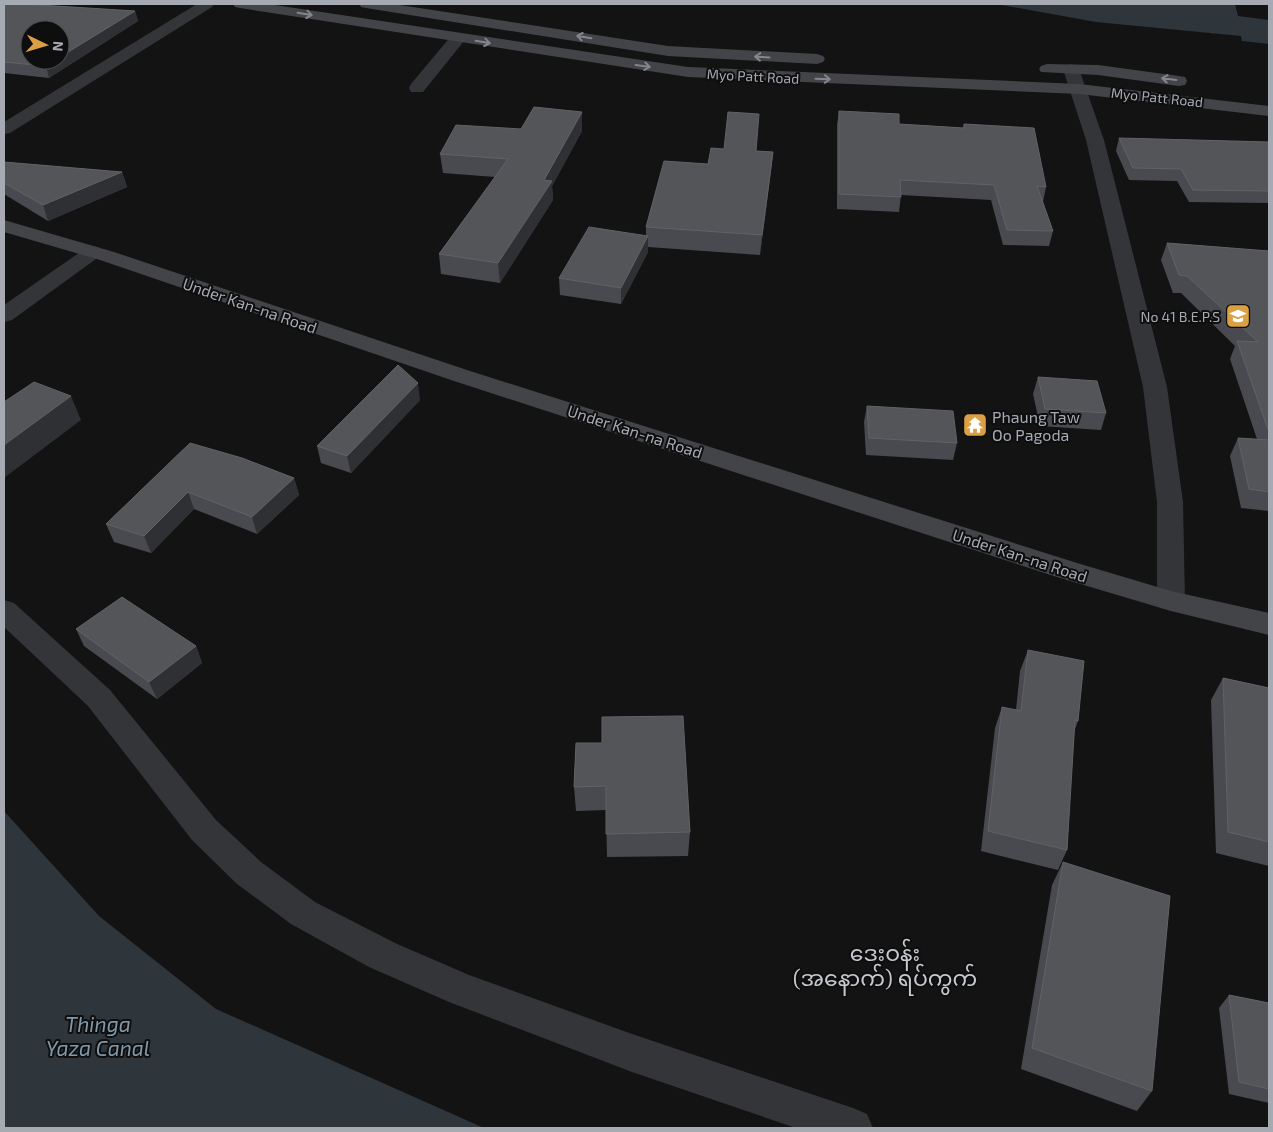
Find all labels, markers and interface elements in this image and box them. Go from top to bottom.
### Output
one-way arrow [297,9,313,19]
north arrow [20,20,70,70]
one-way arrow [576,32,592,42]
one-way arrow [474,37,490,47]
text: N [50,40,67,52]
one-way arrow [755,52,771,62]
one-way arrow [635,61,651,71]
street label: Myo Patt Road [706,65,800,87]
one-way arrow [815,74,831,83]
one-way arrow [1161,74,1177,84]
street label: Myo Patt Road [1110,84,1204,110]
street label: Under Kan-na Road [180,273,320,337]
school or university icon: No 41 B.E.P.S [1225,303,1251,329]
place label: No 41 B.E.P.S [1141,308,1220,325]
street label: Under Kan-na Road [565,400,705,462]
place label: Phaung Taw Oo Pagoda [992,407,1080,444]
temple icon: Phaung Taw Oo Pagoda [962,412,988,438]
street label: Under Kan-na Road [950,524,1090,586]
district label: ဒေးဝန်း (အနောက်) ရပ်ကွက် [793,938,977,996]
water label: Thinga Yaza Canal [46,1011,150,1060]

